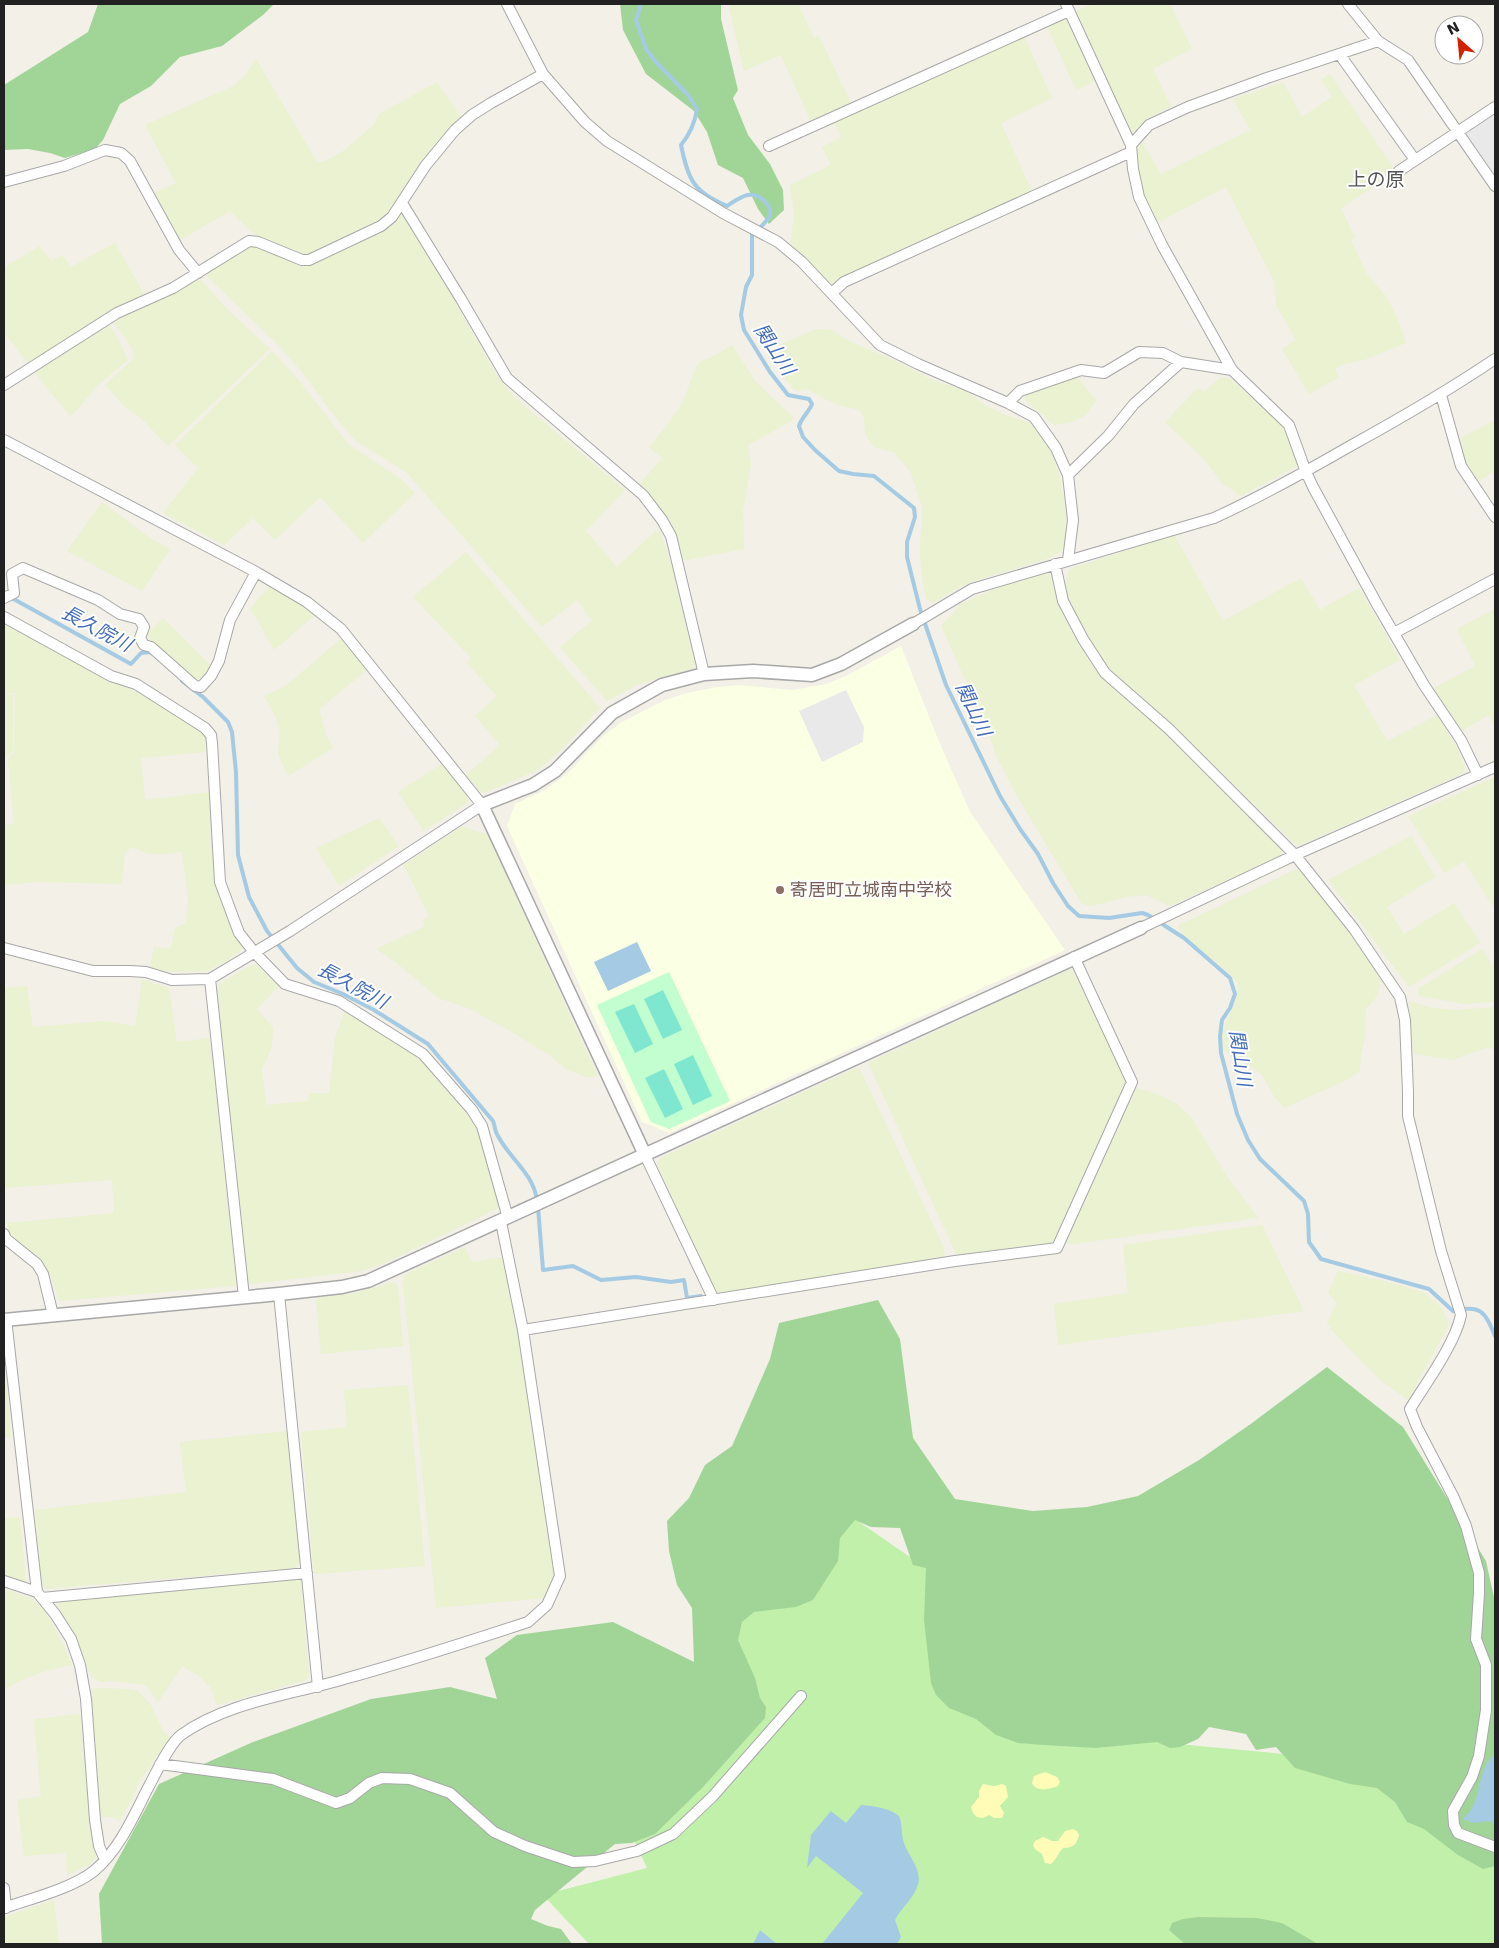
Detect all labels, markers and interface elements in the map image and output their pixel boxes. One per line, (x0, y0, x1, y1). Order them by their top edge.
north arrow (1434, 15, 1484, 65)
text: N (1444, 19, 1462, 38)
district label: 上の原 (1347, 168, 1405, 190)
water label: 関山川 (750, 319, 801, 381)
water label: 長久院川 (58, 600, 137, 656)
water label: 関山川 (952, 679, 997, 741)
place label: 寄居町立城南中学校 (790, 879, 952, 900)
marker: 寄居町立城南中学校 (774, 884, 786, 896)
water label: 長久院川 (314, 957, 393, 1013)
water label: 関山川 (1226, 1028, 1257, 1090)

